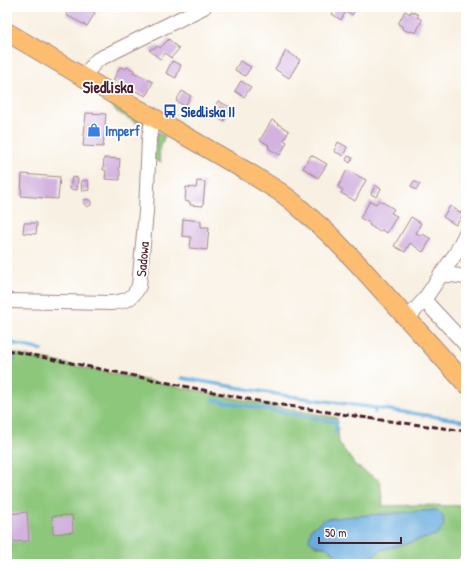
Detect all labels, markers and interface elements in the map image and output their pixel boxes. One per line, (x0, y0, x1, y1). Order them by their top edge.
district label: Siedliska (83, 76, 134, 98)
place label: Siedliska II (181, 102, 235, 121)
bus stop icon: Siedliska II (162, 103, 178, 119)
place label: Imperf (105, 121, 141, 142)
shop icon: Imperf (86, 122, 102, 138)
street label: Sadowa (131, 240, 153, 277)
scale bar (319, 519, 401, 545)
text: 50 m (325, 524, 346, 541)

